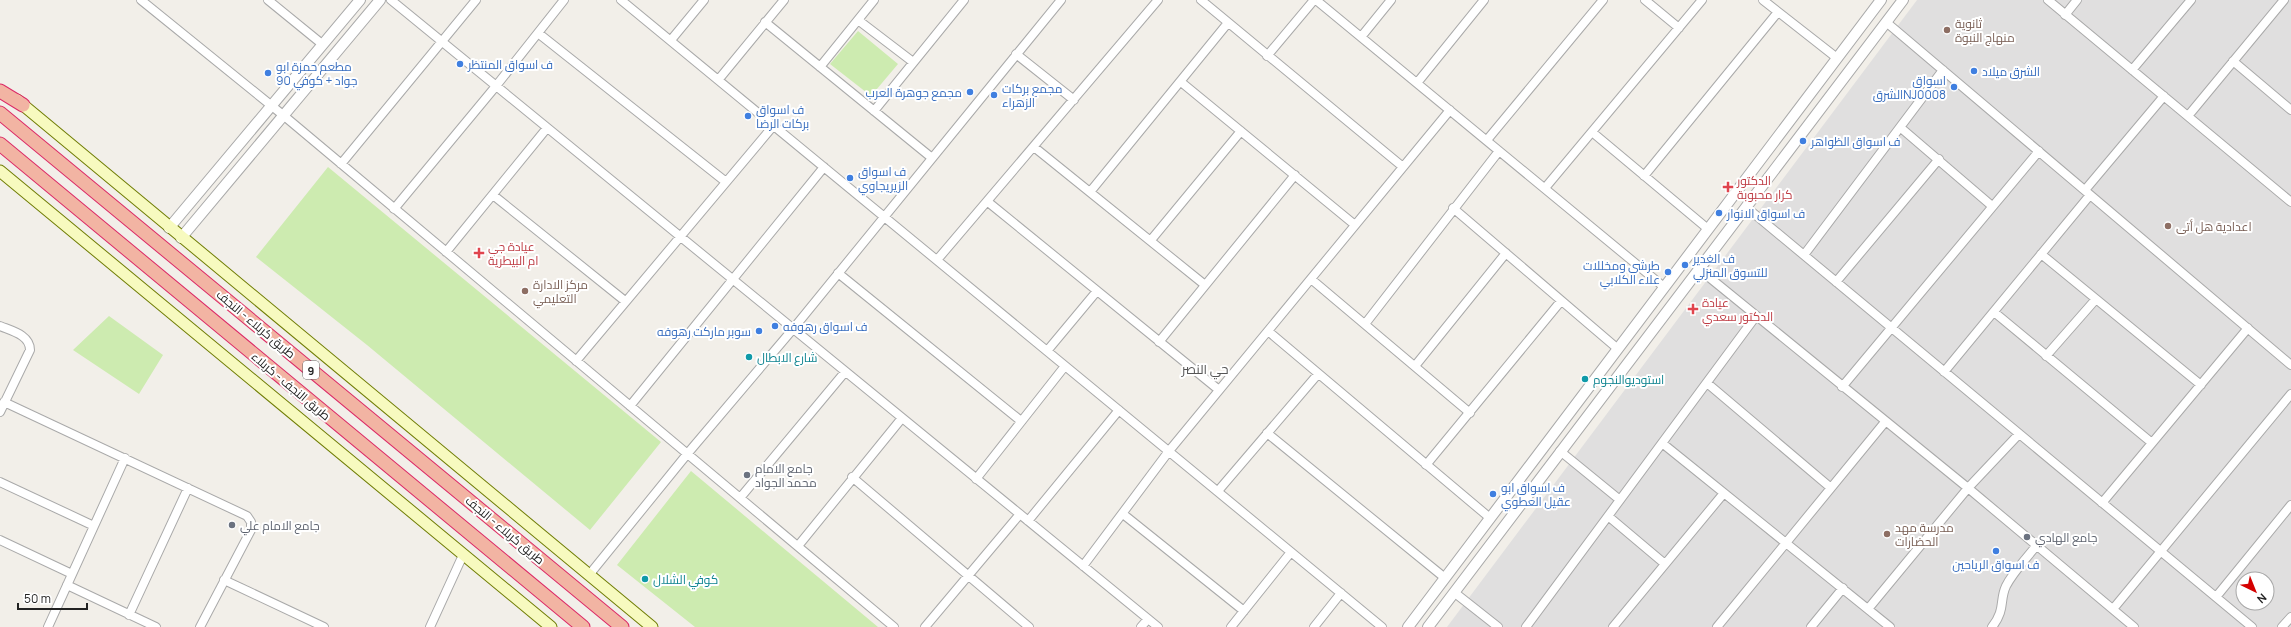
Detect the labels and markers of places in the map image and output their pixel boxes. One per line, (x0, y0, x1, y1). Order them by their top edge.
place label: ثانوية منهاج النبوة (1955, 15, 2015, 46)
marker: ثانوية منهاج النبوة (1942, 25, 1952, 35)
place label: ف اسواق المنتظر (467, 56, 553, 73)
place label: مطعم حمزة ابو جواد + كوفي 90 (276, 58, 357, 91)
marker: ف اسواق المنتظر (455, 59, 465, 69)
place label: الشرق ميلاد (1982, 63, 2040, 80)
marker: الشرق ميلاد (1969, 66, 1979, 76)
marker: مطعم حمزة ابو جواد + كوفي 90 (263, 68, 273, 78)
place label: اسواق الشرقNJ0008 (1873, 72, 1946, 103)
place label: مجمع بركات الزهراء (1002, 80, 1062, 111)
marker: اسواق الشرقNJ0008 (1949, 82, 1959, 92)
place label: مجمع جوهرة العرب (866, 84, 962, 101)
marker: مجمع جوهرة العرب (965, 87, 975, 97)
marker: مجمع بركات الزهراء (989, 90, 999, 100)
place label: ف اسواق بركات الرضا (756, 101, 809, 132)
marker: ف اسواق بركات الرضا (743, 111, 753, 121)
place label: ف اسواق الظواهر (1810, 133, 1901, 150)
marker: ف اسواق الظواهر (1798, 136, 1808, 146)
place label: ف اسواق الزيريجاوي (858, 163, 908, 196)
place label: الدكتور كرار محبوبة (1736, 172, 1792, 203)
marker: ف اسواق الزيريجاوي (845, 173, 855, 183)
marker: الدكتور كرار محبوبة (1722, 181, 1734, 193)
place label: ف اسواق الانوار (1726, 205, 1805, 222)
marker: ف اسواق الانوار (1714, 208, 1724, 218)
place label: اعدادية هل أتى (2176, 218, 2252, 235)
marker: اعدادية هل أتى (2163, 221, 2173, 231)
place label: عيادة جي ام البيطرية (488, 238, 538, 269)
marker: عيادة جي ام البيطرية (473, 247, 485, 259)
place label: ف الغدير للتسوق المنزلي (1692, 250, 1768, 283)
place label: طرشي ومخللات علاء الكلابي (1583, 257, 1660, 290)
marker: ف الغدير للتسوق المنزلي (1680, 260, 1690, 270)
marker: طرشي ومخللات علاء الكلابي (1663, 267, 1673, 277)
place label: مركز الادارة التعليمي (533, 276, 588, 309)
marker: مركز الادارة التعليمي (520, 286, 530, 296)
place label: عيادة الدكتور سعدي (1702, 294, 1773, 327)
marker: عيادة الدكتور سعدي (1687, 303, 1699, 315)
place label: ف اسواق رهوفه (783, 318, 868, 335)
marker: ف اسواق رهوفه (770, 321, 780, 331)
place label: سوبر ماركت رهوفه (657, 323, 751, 340)
marker: سوبر ماركت رهوفه (754, 326, 764, 336)
place label: شارع الابطال (757, 349, 817, 366)
marker: شارع الابطال (744, 352, 754, 362)
place label: استوديوالنجوم (1593, 371, 1664, 388)
marker: استوديوالنجوم (1580, 374, 1590, 384)
place label: جامع الامام محمد الجواد (755, 460, 817, 491)
marker: جامع الامام محمد الجواد (742, 470, 752, 480)
place label: ف اسواق ابو عقيل العطوي (1501, 479, 1571, 512)
marker: ف اسواق ابو عقيل العطوي (1488, 489, 1498, 499)
place label: جامع الامام علي (240, 517, 320, 536)
place label: مدرسة مهد الحضارات (1895, 519, 1954, 550)
marker: جامع الامام علي (227, 520, 237, 530)
marker: مدرسة مهد الحضارات (1882, 529, 1892, 539)
place label: جامع الهادي (2035, 529, 2097, 548)
marker: جامع الهادي (2022, 532, 2032, 542)
marker: ف اسواق الرياحين (1991, 546, 2001, 556)
place label: ف اسواق الرياحين (1952, 556, 2040, 573)
place label: كوفي الشلال (653, 571, 718, 590)
marker: كوفي الشلال (640, 574, 650, 584)

